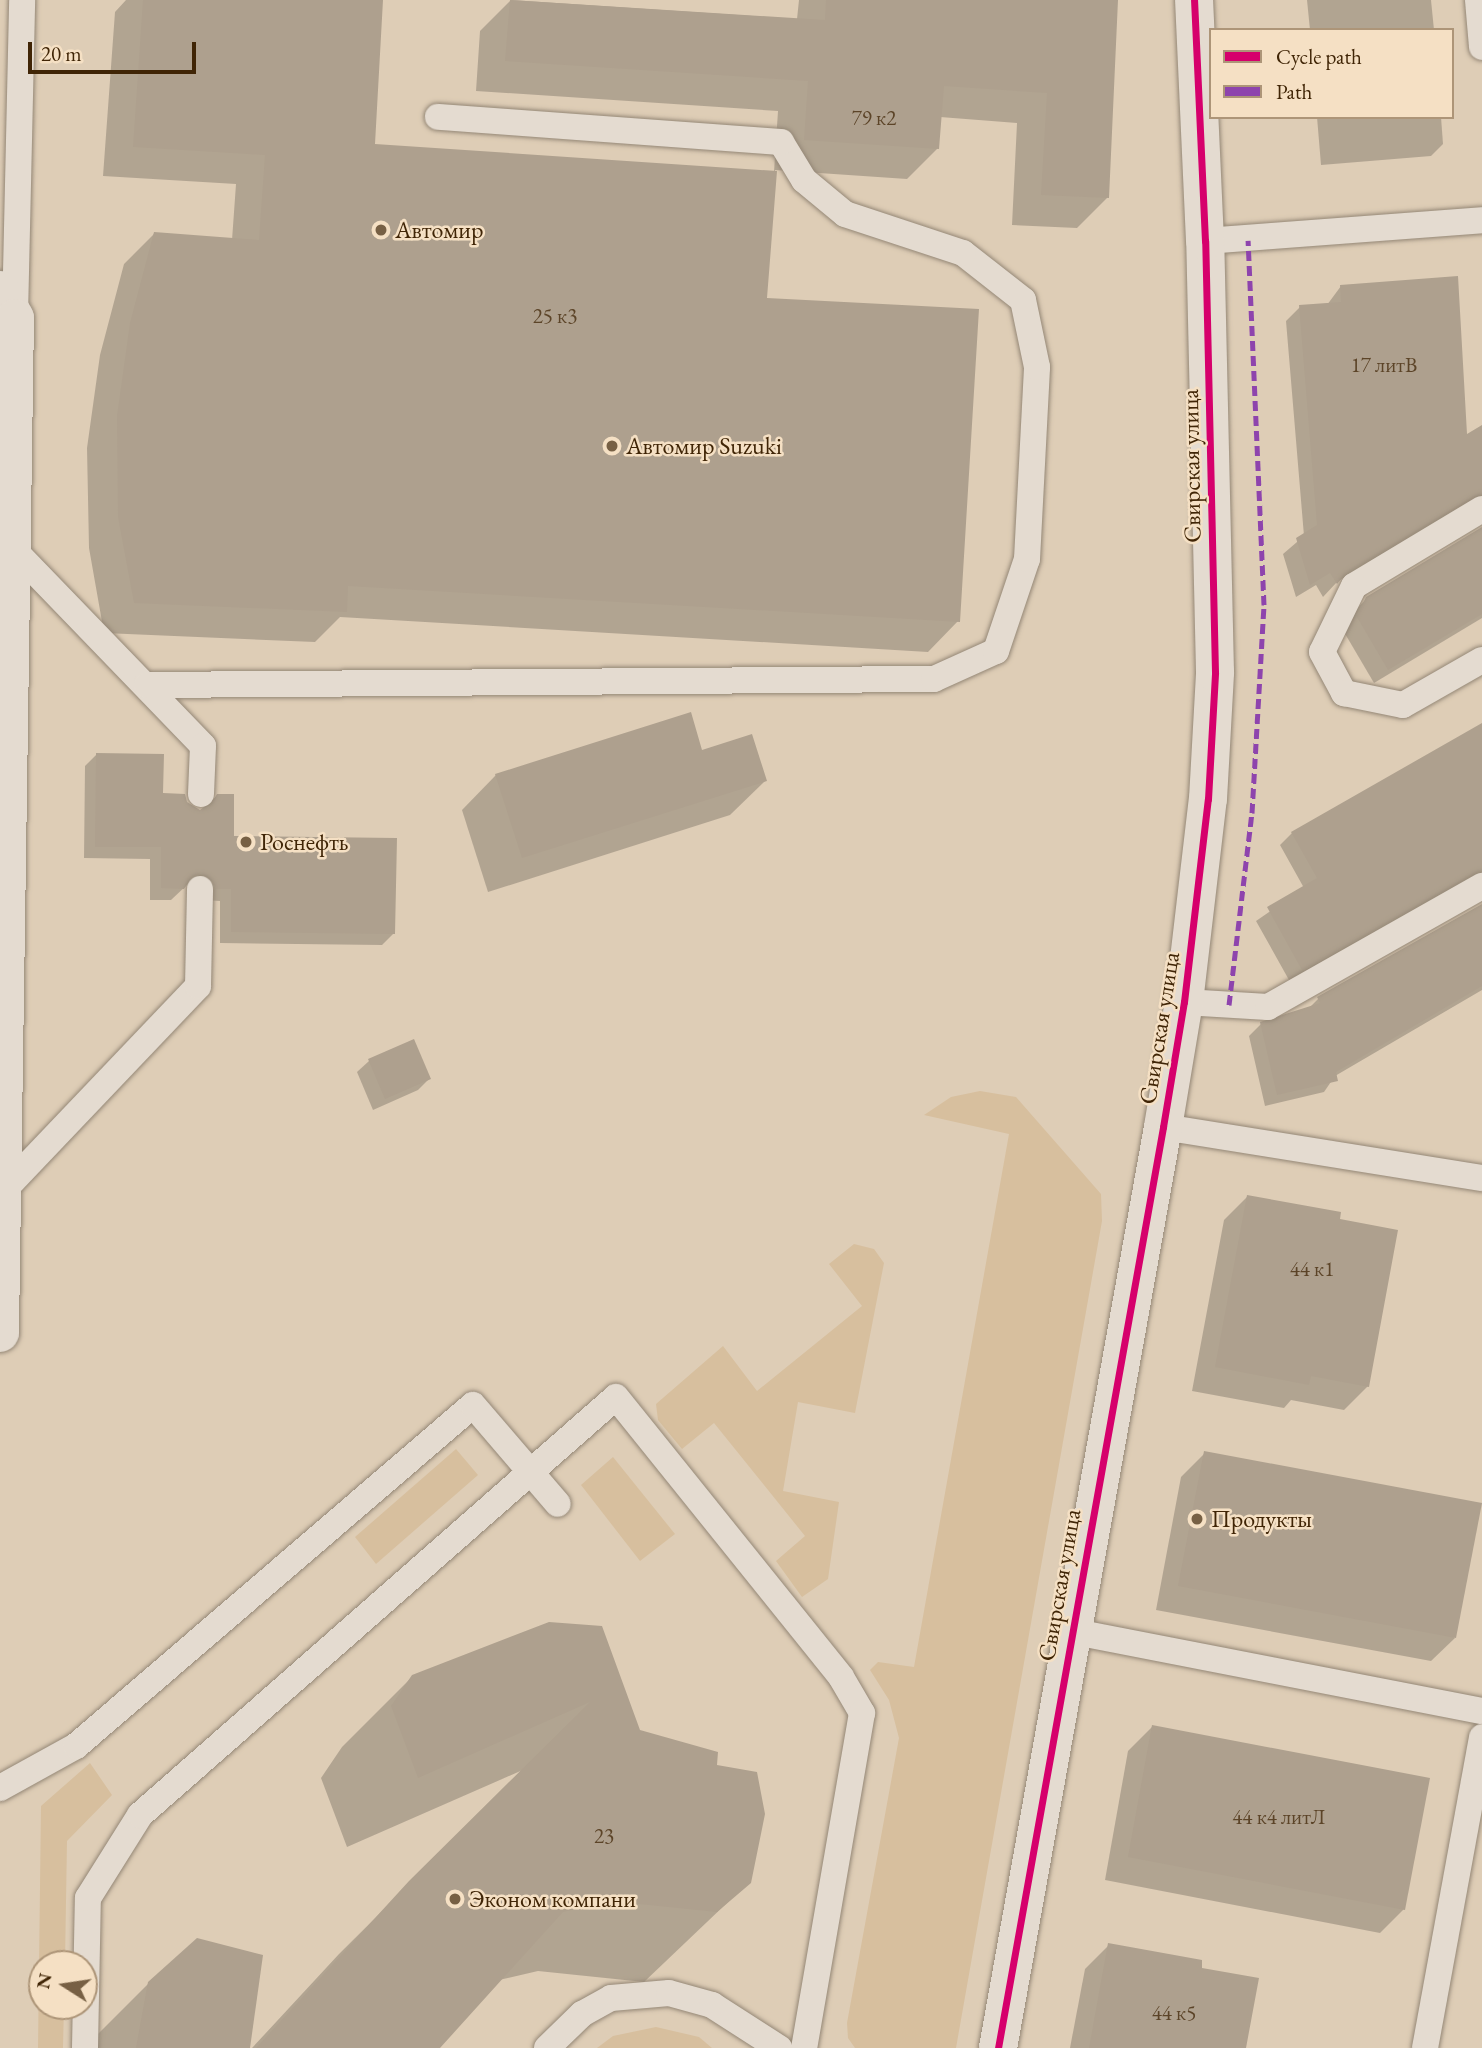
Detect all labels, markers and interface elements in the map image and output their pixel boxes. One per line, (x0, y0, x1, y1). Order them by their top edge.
scale bar (32, 28, 200, 72)
legend (1209, 28, 1454, 119)
text: 20 m (41, 40, 82, 67)
text: Cycle path (1276, 43, 1362, 70)
text: Path (1276, 78, 1312, 105)
house number: 79 к2 (852, 105, 896, 131)
place label: Автомир (395, 216, 483, 244)
marker: Автомир (373, 222, 389, 238)
house number: 25 к3 (533, 303, 577, 329)
house number: 17 литВ (1351, 352, 1417, 378)
street label: Свирская улица (1175, 389, 1207, 543)
place label: Автомир Suzuki (626, 432, 782, 460)
marker: Автомир Suzuki (604, 438, 620, 454)
place label: Роснефть (260, 828, 349, 856)
marker: Роснефть (238, 834, 254, 850)
street label: Свирская улица (1133, 950, 1185, 1106)
house number: 44 к1 (1290, 1256, 1334, 1282)
place label: Продукты (1211, 1505, 1312, 1533)
street label: Свирская улица (1031, 1507, 1087, 1663)
marker: Продукты (1189, 1511, 1205, 1527)
house number: 44 к4 литЛ (1232, 1804, 1326, 1830)
house number: 23 (594, 1823, 614, 1849)
place label: Эконом компани (469, 1885, 636, 1913)
marker: Эконом компани (447, 1891, 463, 1907)
north arrow (28, 1950, 98, 2020)
text: N (30, 1971, 58, 1991)
house number: 44 к5 (1152, 2000, 1196, 2026)

